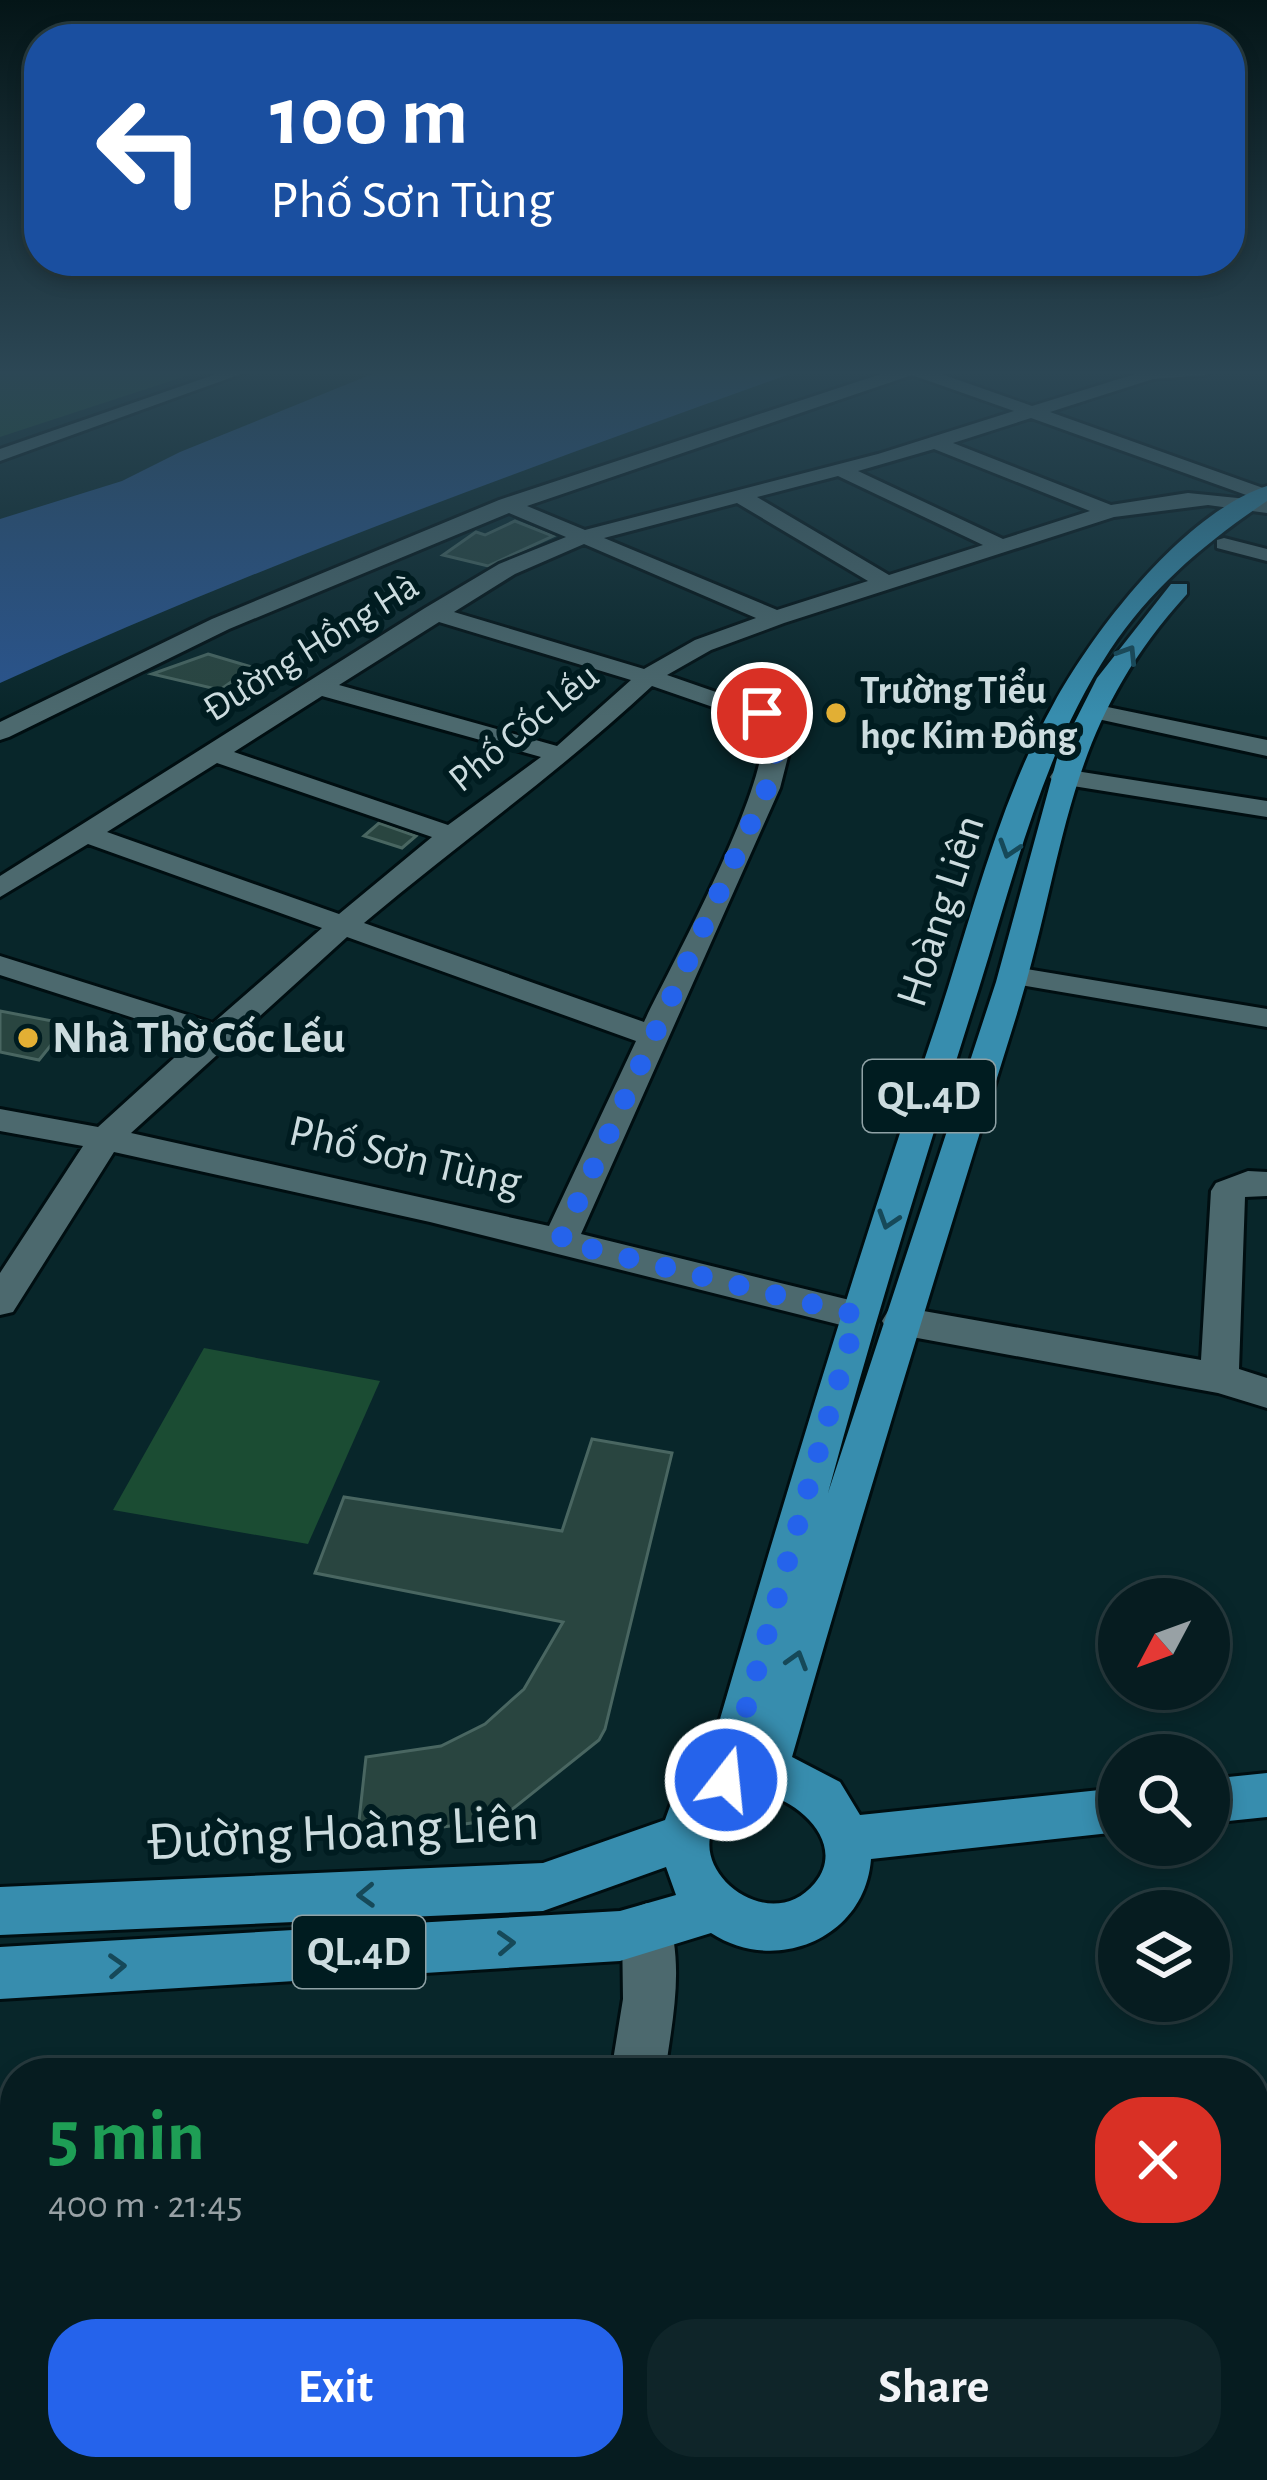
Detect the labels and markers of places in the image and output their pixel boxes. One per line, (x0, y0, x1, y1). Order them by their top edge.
pin (711, 662, 813, 764)
place label: Trường Tiểu học Kim Đồng (860, 667, 1077, 756)
marker: Trường Tiểu học Kim Đồng (823, 700, 849, 726)
place label: Nhà Thờ Cốc Lếu (52, 1015, 345, 1061)
marker: Nhà Thờ Cốc Lếu (15, 1025, 41, 1051)

